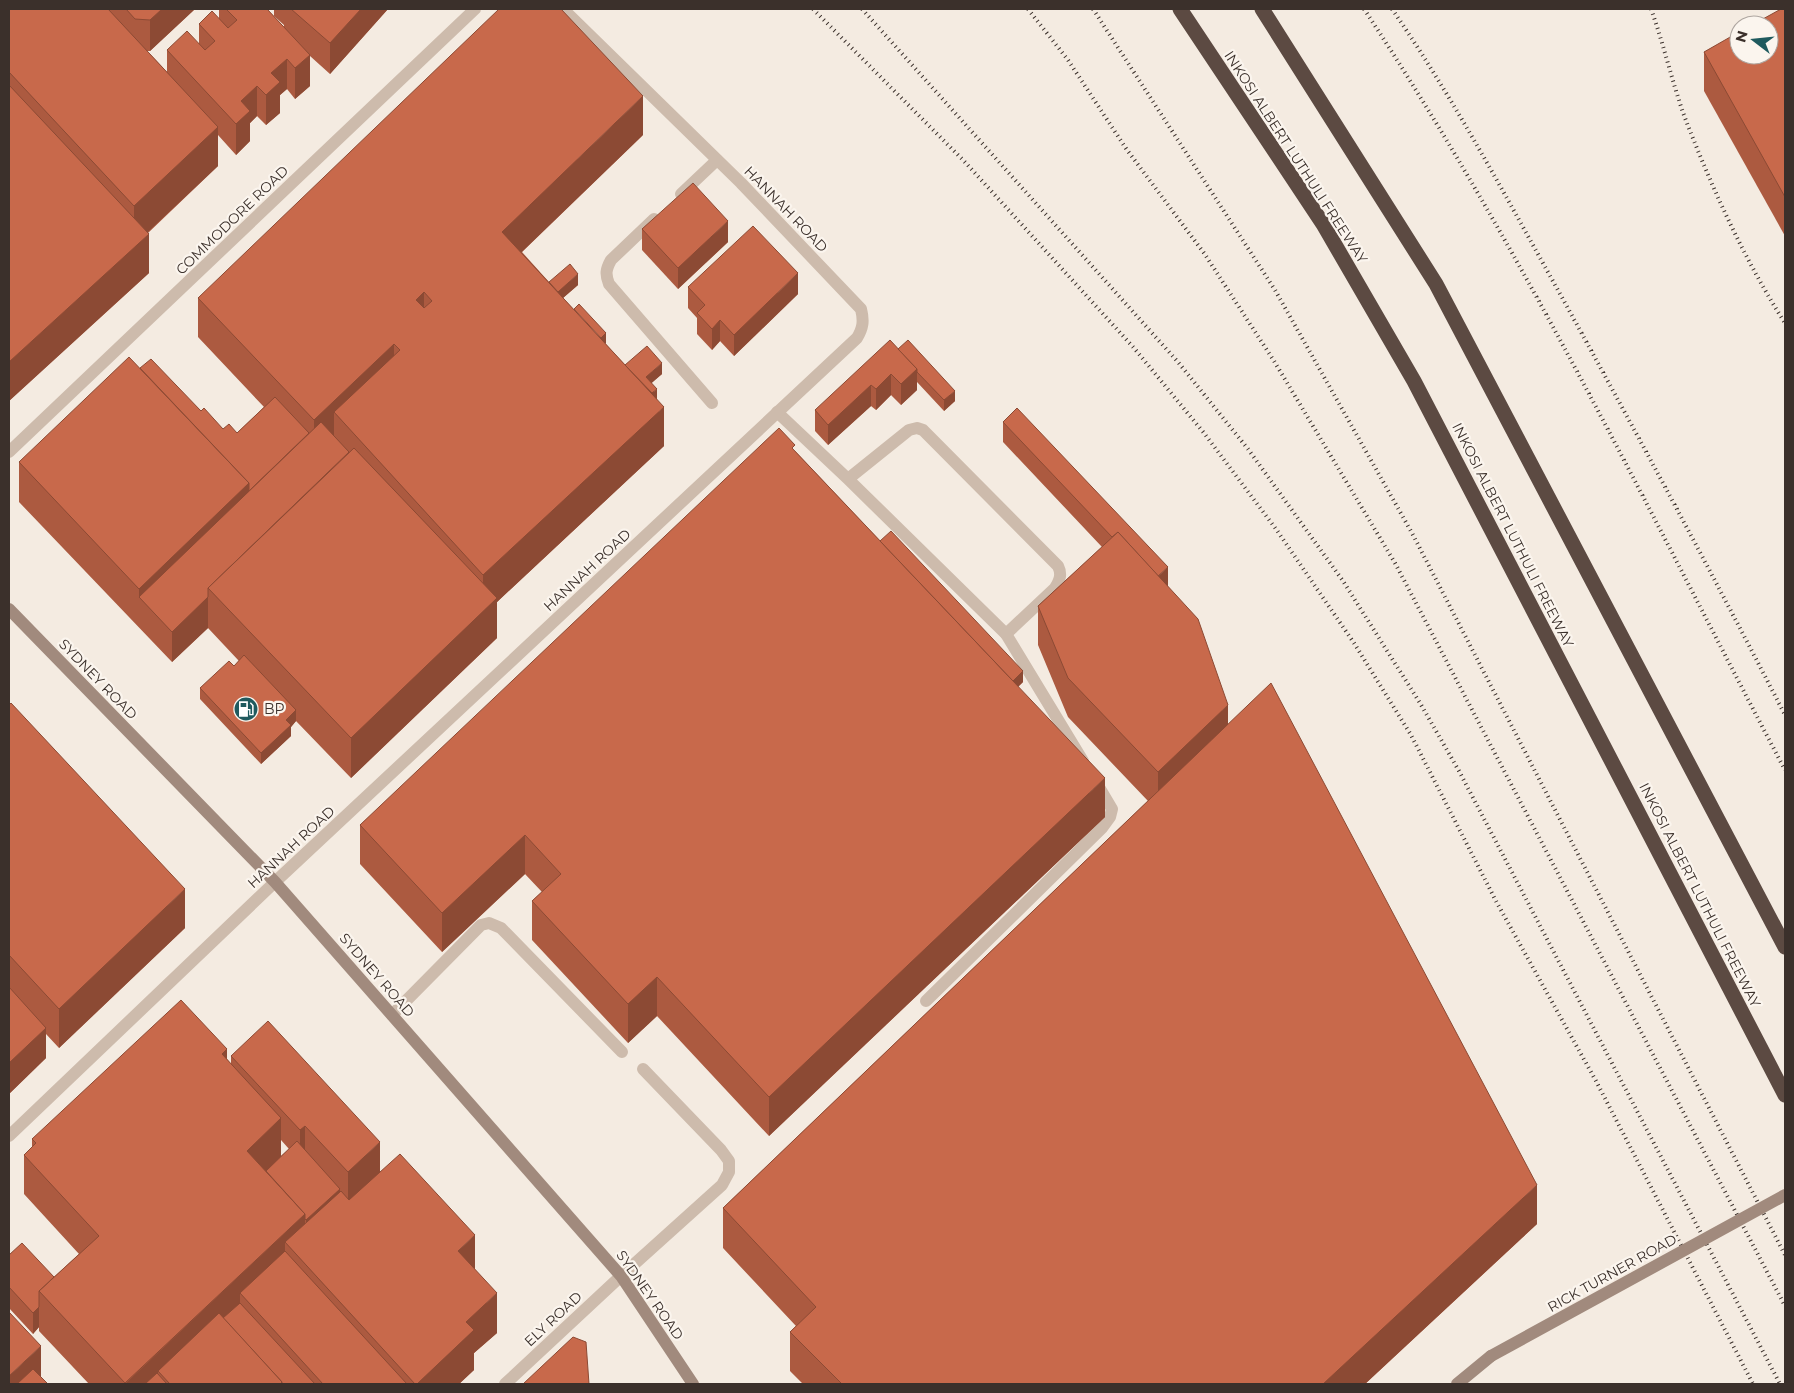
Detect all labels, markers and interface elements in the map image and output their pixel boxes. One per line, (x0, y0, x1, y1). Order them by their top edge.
north arrow (1729, 15, 1779, 65)
text: N (1731, 28, 1752, 44)
street label: INKOSI ALBERT LUTHULI FREEWAY (1220, 47, 1372, 267)
street label: COMMODORE ROAD (172, 162, 292, 278)
street label: HANNAH ROAD (740, 162, 832, 256)
street label: INKOSI ALBERT LUTHULI FREEWAY (1448, 420, 1578, 650)
street label: HANNAH ROAD (540, 525, 634, 615)
street label: SYDNEY ROAD (55, 635, 141, 723)
fuel station icon: BP (233, 696, 259, 722)
place label: BP (264, 700, 285, 718)
street label: INKOSI ALBERT LUTHULI FREEWAY (1635, 780, 1765, 1010)
street label: HANNAH ROAD (244, 802, 338, 892)
street label: SYDNEY ROAD (336, 929, 418, 1021)
street label: RICK TURNER ROAD (1544, 1230, 1680, 1316)
street label: SYDNEY ROAD (612, 1247, 688, 1343)
street label: ELY ROAD (520, 1288, 586, 1350)

